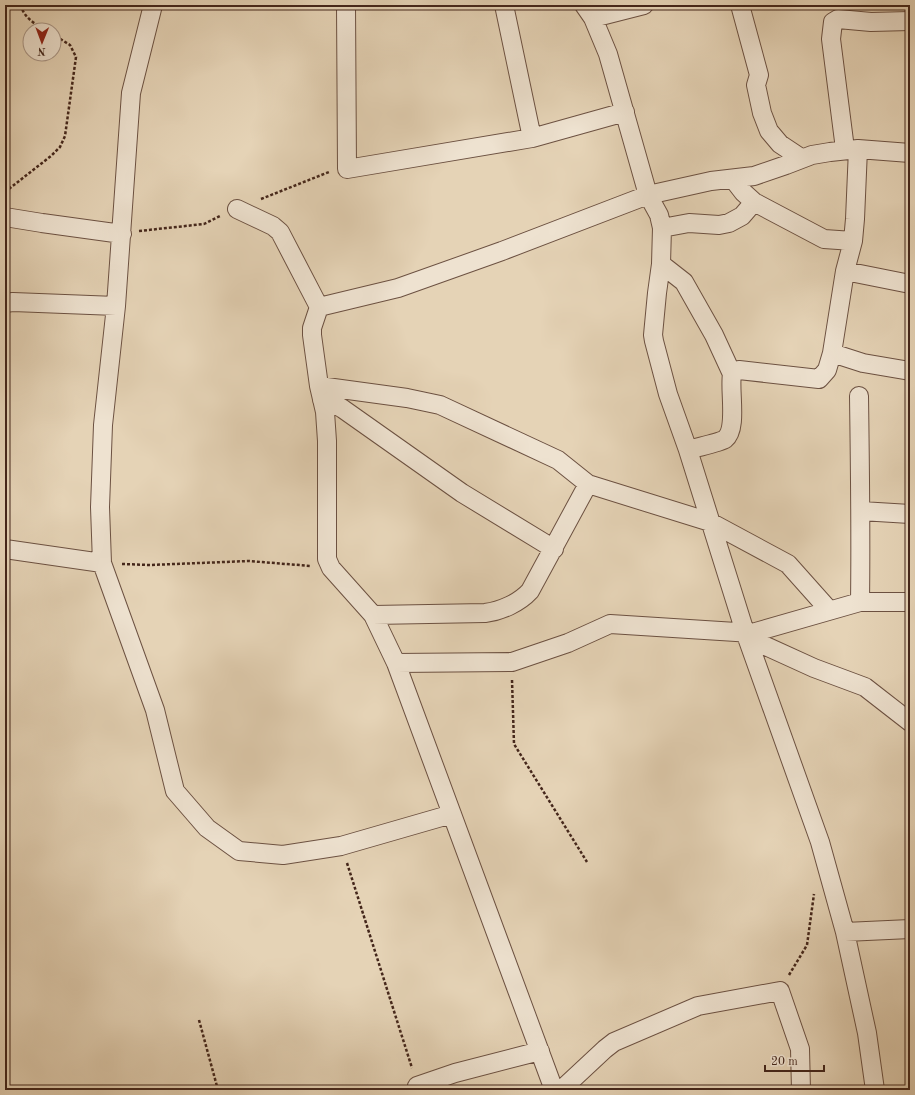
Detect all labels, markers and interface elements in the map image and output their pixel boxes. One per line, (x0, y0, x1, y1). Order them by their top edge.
north arrow (22, 22, 62, 62)
text: N (37, 45, 46, 56)
scale bar (765, 1047, 824, 1073)
text: 20 m (771, 1056, 798, 1068)

